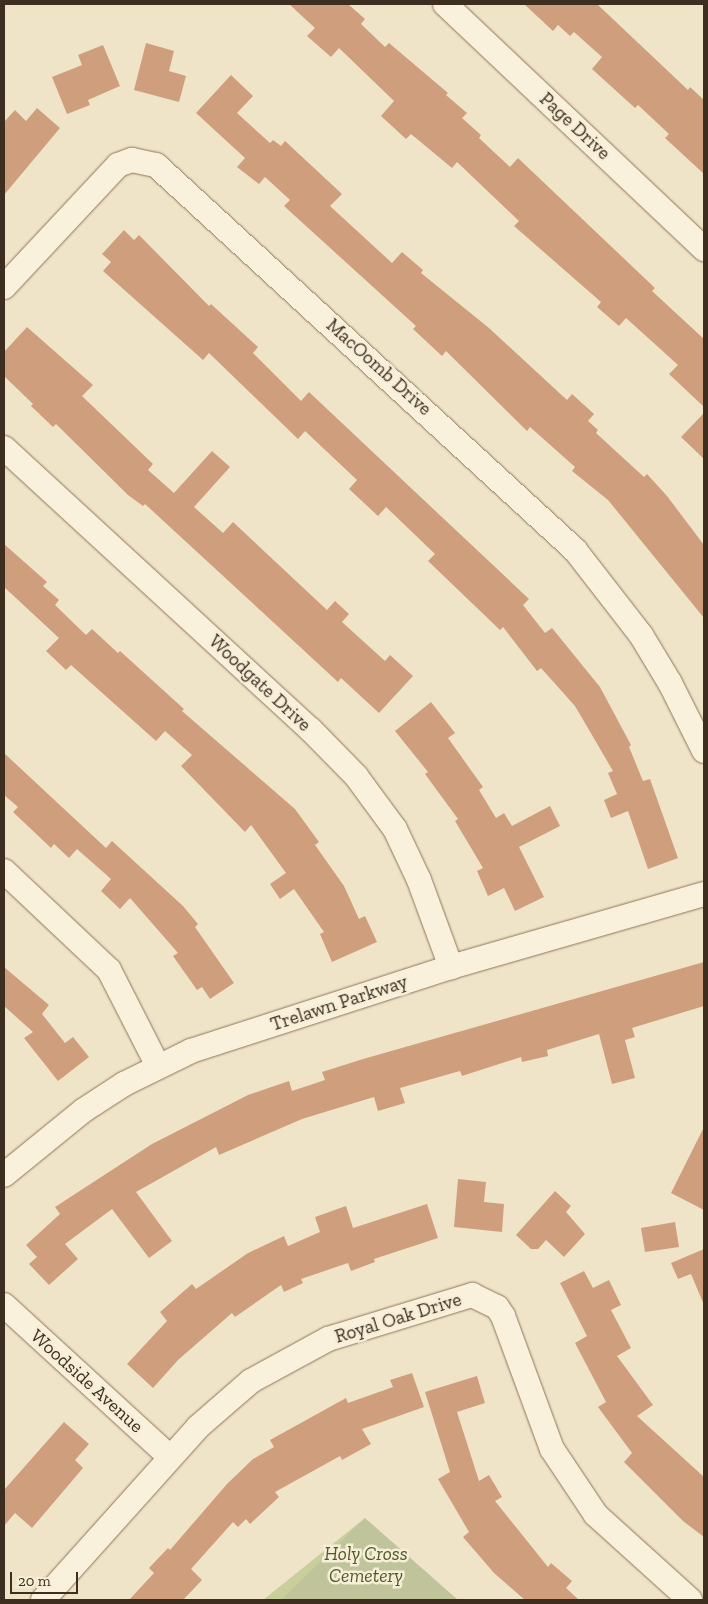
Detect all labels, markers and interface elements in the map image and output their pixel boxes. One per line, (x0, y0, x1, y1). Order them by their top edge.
street label: Page Drive (535, 88, 615, 164)
street label: MacOomb Drive (322, 314, 436, 420)
street label: Woodgate Drive (204, 630, 316, 736)
street label: Trelawn Parkway (268, 970, 410, 1036)
street label: Royal Oak Drive (332, 1288, 464, 1348)
street label: Woodside Avenue (26, 1324, 148, 1438)
park label: Holy Cross Cemetery (324, 1543, 408, 1587)
scale bar (12, 1562, 80, 1594)
text: 20 m (18, 1572, 51, 1590)

